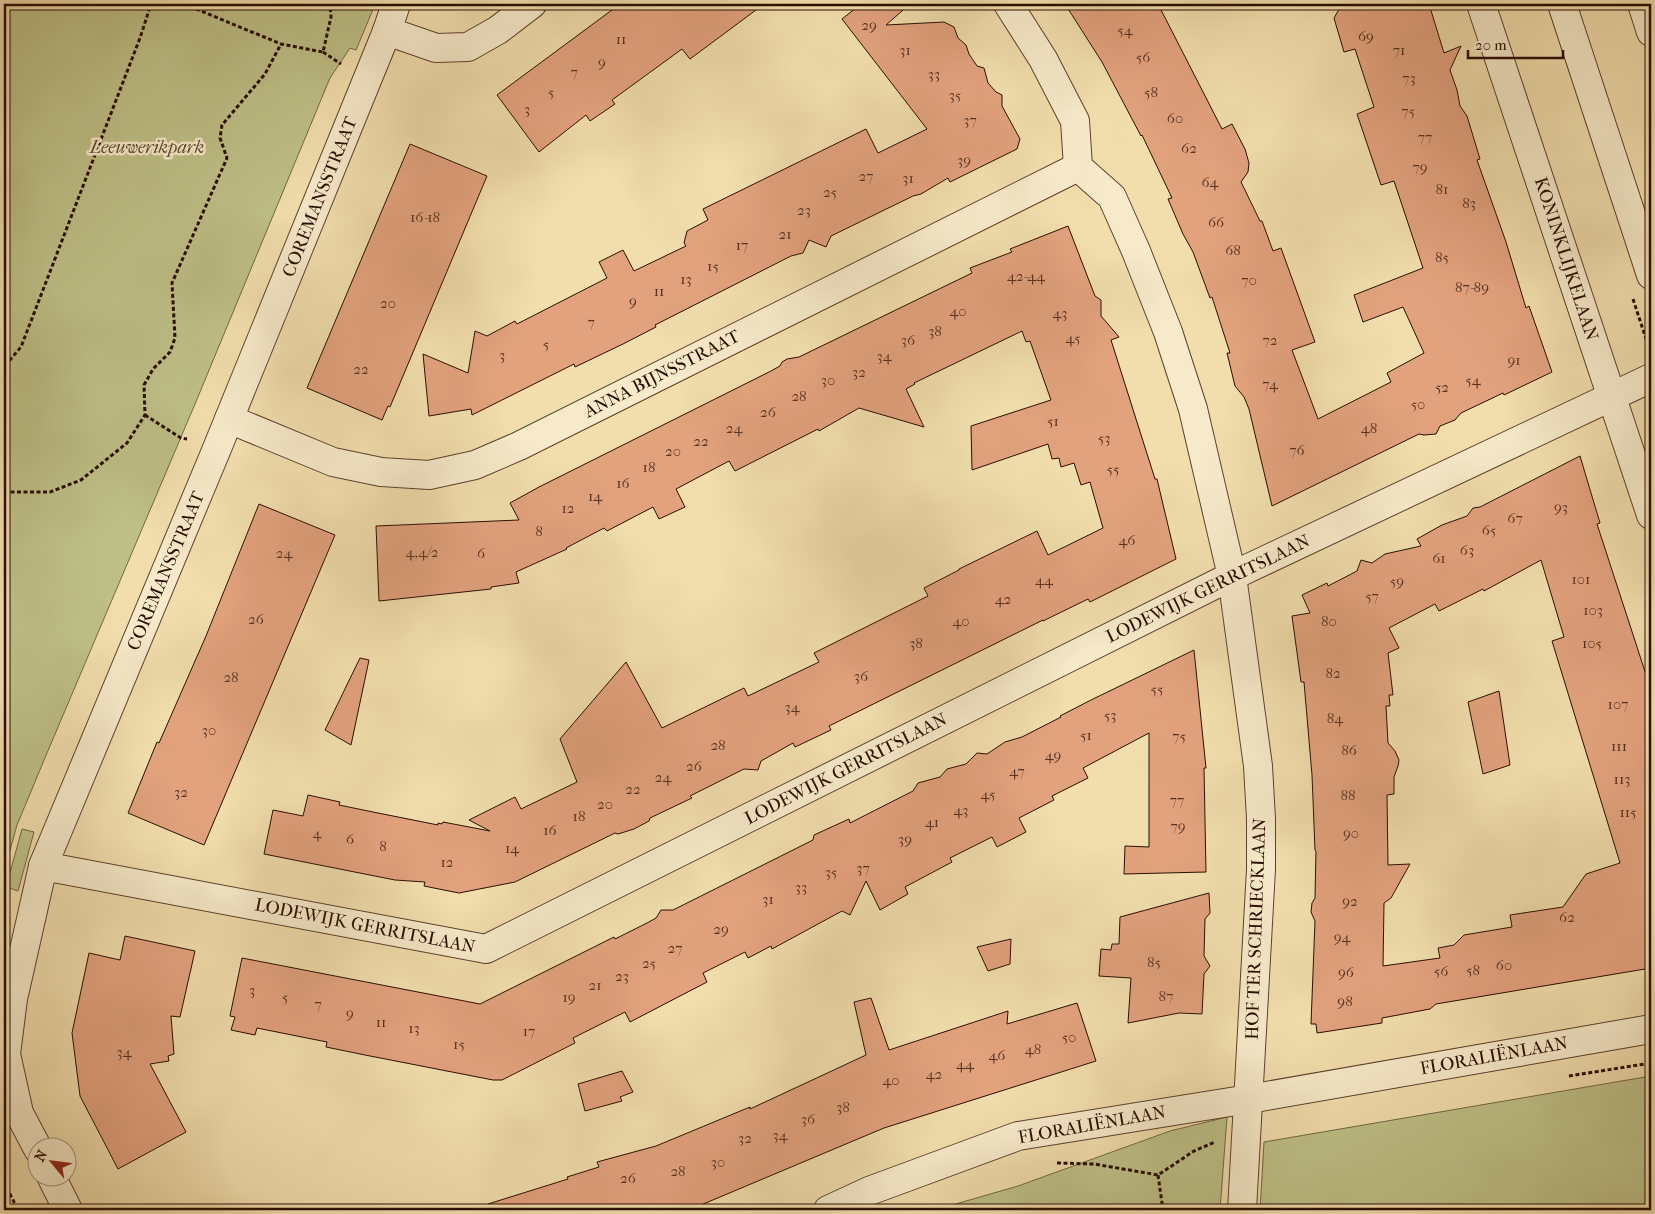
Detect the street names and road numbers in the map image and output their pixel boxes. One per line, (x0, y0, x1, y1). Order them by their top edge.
street label: COREMANSSTRAAT (278, 113, 362, 280)
street label: KONINKLIJKELAAN (1530, 175, 1602, 344)
street label: ANNA BIJNSSTRAAT (580, 325, 744, 423)
street label: COREMANSSTRAAT (123, 488, 209, 654)
street label: LODEWIJK GERRITSLAAN (1103, 530, 1314, 648)
street label: LODEWIJK GERRITSLAAN (741, 709, 951, 829)
street label: HOF TER SCHRIECKLAAN (1242, 818, 1270, 1040)
street label: LODEWIJK GERRITSLAAN (253, 894, 477, 958)
street label: FLORALIËNLAAN (1418, 1032, 1570, 1079)
street label: FLORALIËNLAAN (1016, 1101, 1168, 1148)

